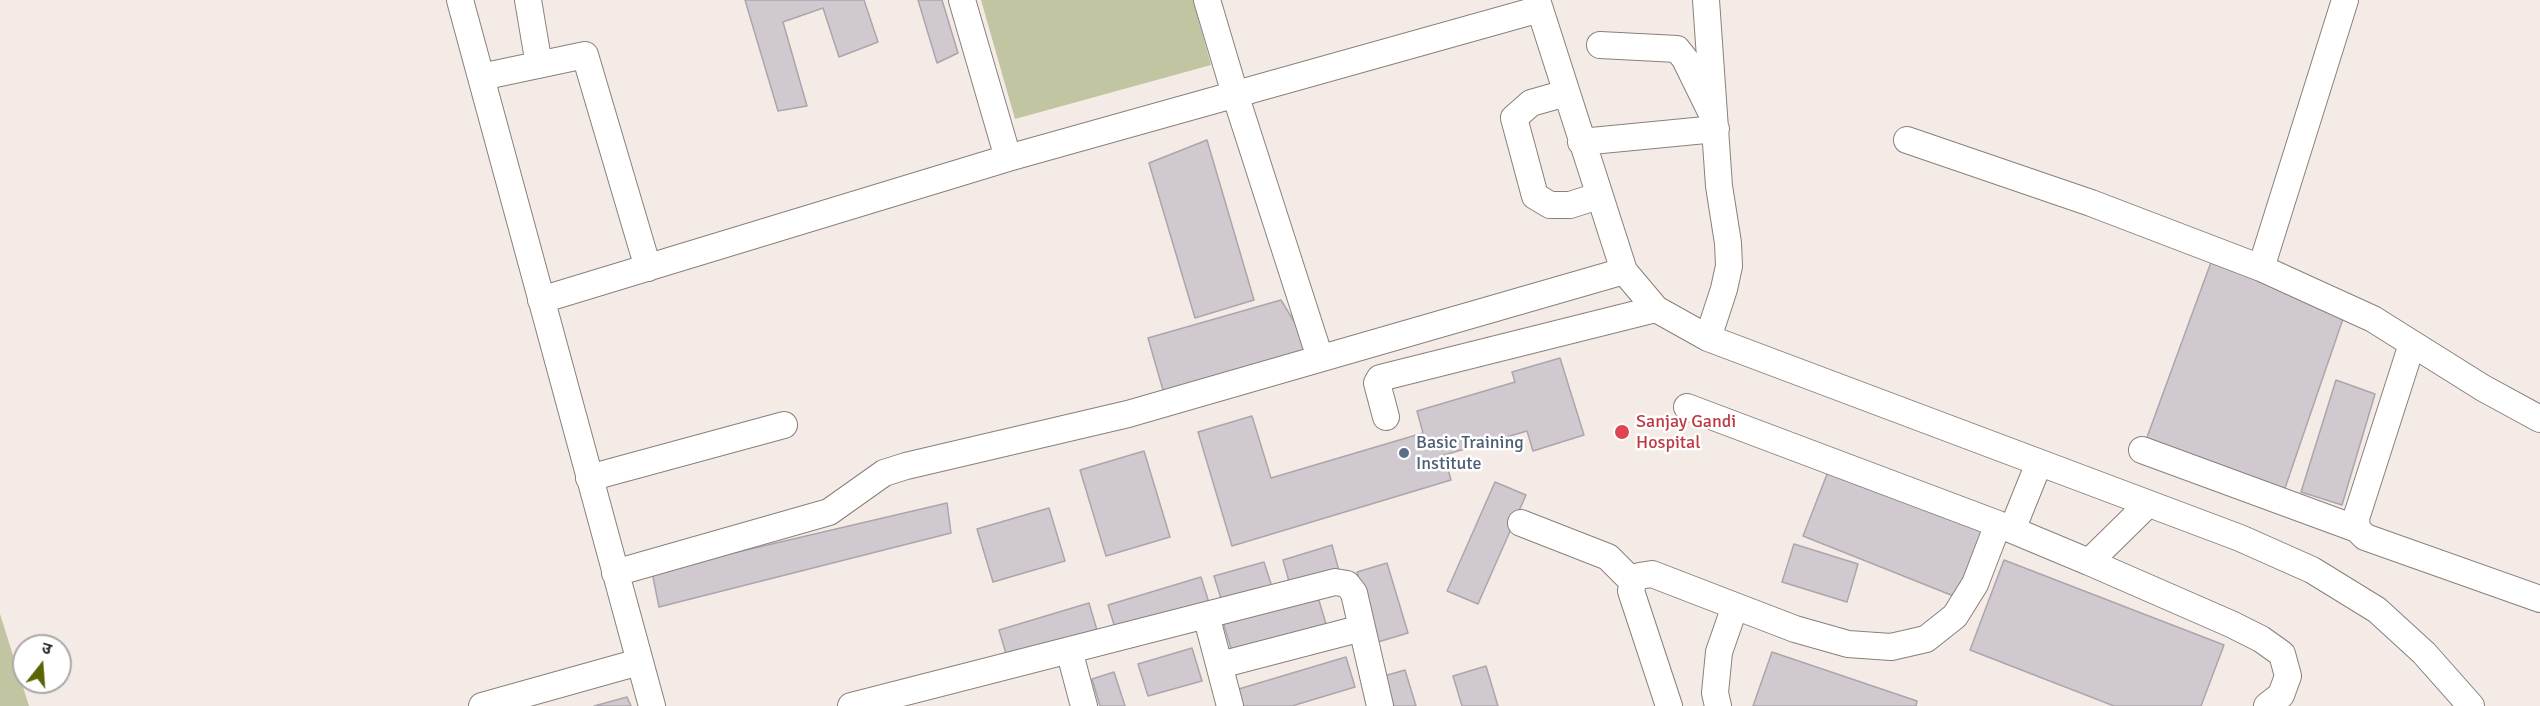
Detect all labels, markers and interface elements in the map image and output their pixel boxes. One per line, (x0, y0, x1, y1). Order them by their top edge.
place label: Sanjay Gandi Hospital (1636, 411, 1736, 454)
marker: Sanjay Gandi Hospital (1613, 423, 1631, 441)
place label: Basic Training Institute (1416, 432, 1524, 474)
marker: Basic Training Institute (1397, 446, 1411, 460)
north arrow (12, 634, 72, 694)
text: उ (39, 638, 54, 660)

